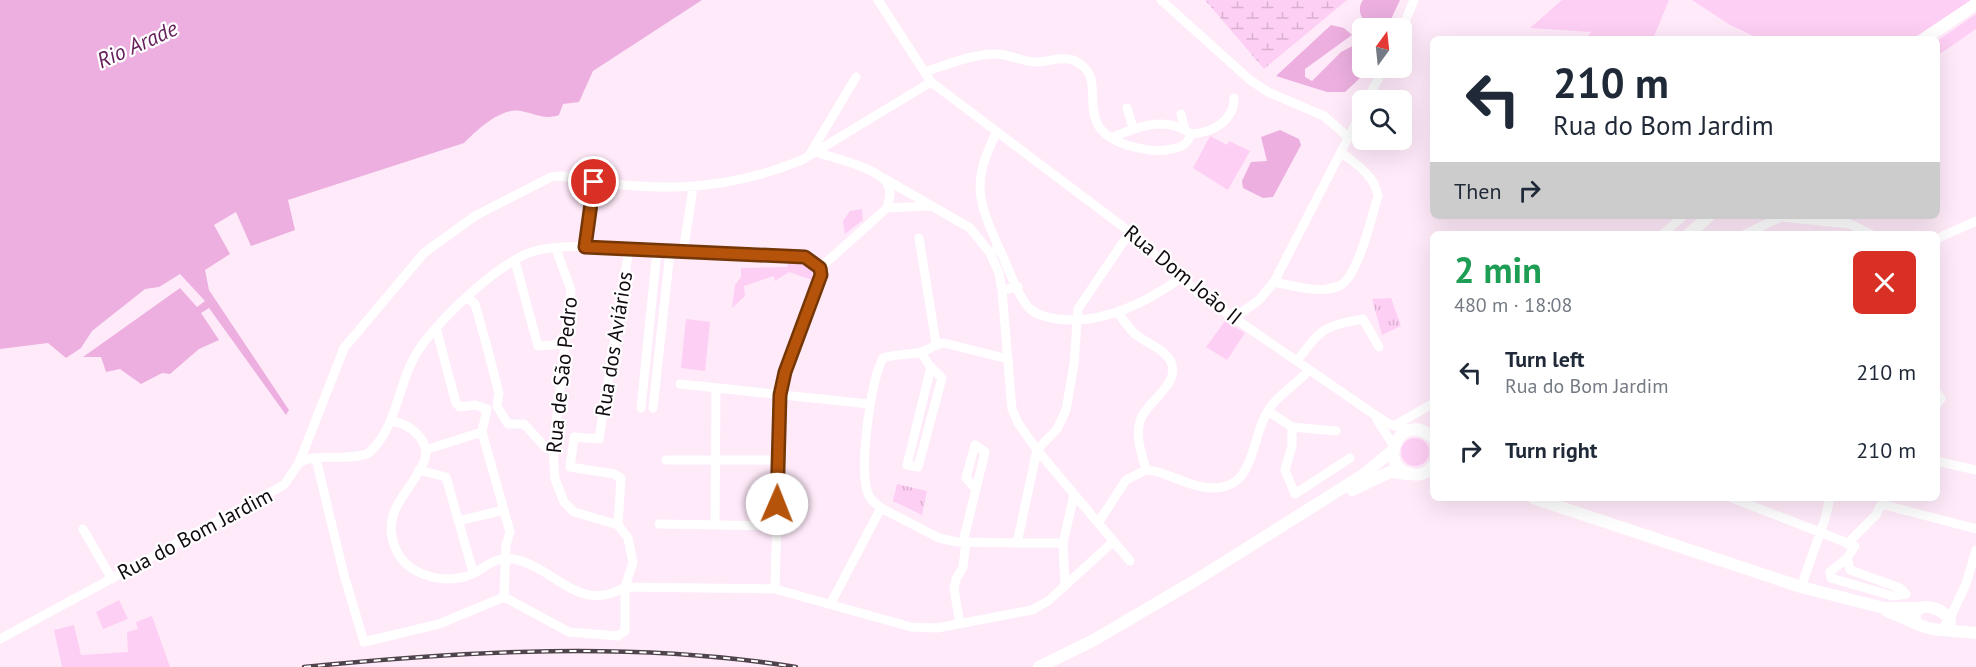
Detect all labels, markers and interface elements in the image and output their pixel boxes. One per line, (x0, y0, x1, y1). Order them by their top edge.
water label: Rio Arade (92, 14, 182, 74)
north arrow (1352, 18, 1412, 78)
map controls (1352, 18, 1412, 150)
text: 210 m (1553, 55, 1669, 110)
icon: left (1454, 60, 1532, 138)
button: search (1352, 90, 1412, 150)
text: Rua do Bom Jardim (1553, 108, 1774, 142)
pin (568, 156, 619, 207)
icon: arrive (577, 165, 610, 198)
icon: right (1513, 174, 1546, 207)
text: Then (1454, 177, 1501, 205)
street label: Rua Dom João II (1119, 219, 1248, 330)
text: 2 min (1454, 246, 1542, 293)
button: close (1853, 251, 1916, 314)
street label: Rua dos Aviários (589, 269, 638, 418)
text: 480 m · 18:08 (1454, 292, 1572, 318)
street label: Rua de São Pedro (540, 295, 583, 454)
text: Turn left (1505, 345, 1585, 373)
icon: left (1454, 356, 1487, 389)
text: 210 m (1856, 358, 1916, 386)
text: Rua do Bom Jardim (1505, 373, 1668, 399)
icon: right (1454, 434, 1487, 467)
text: Turn right (1505, 436, 1597, 464)
text: 210 m (1856, 436, 1916, 464)
position arrow (745, 472, 809, 536)
street label: Rua do Bom Jardim (113, 481, 277, 586)

